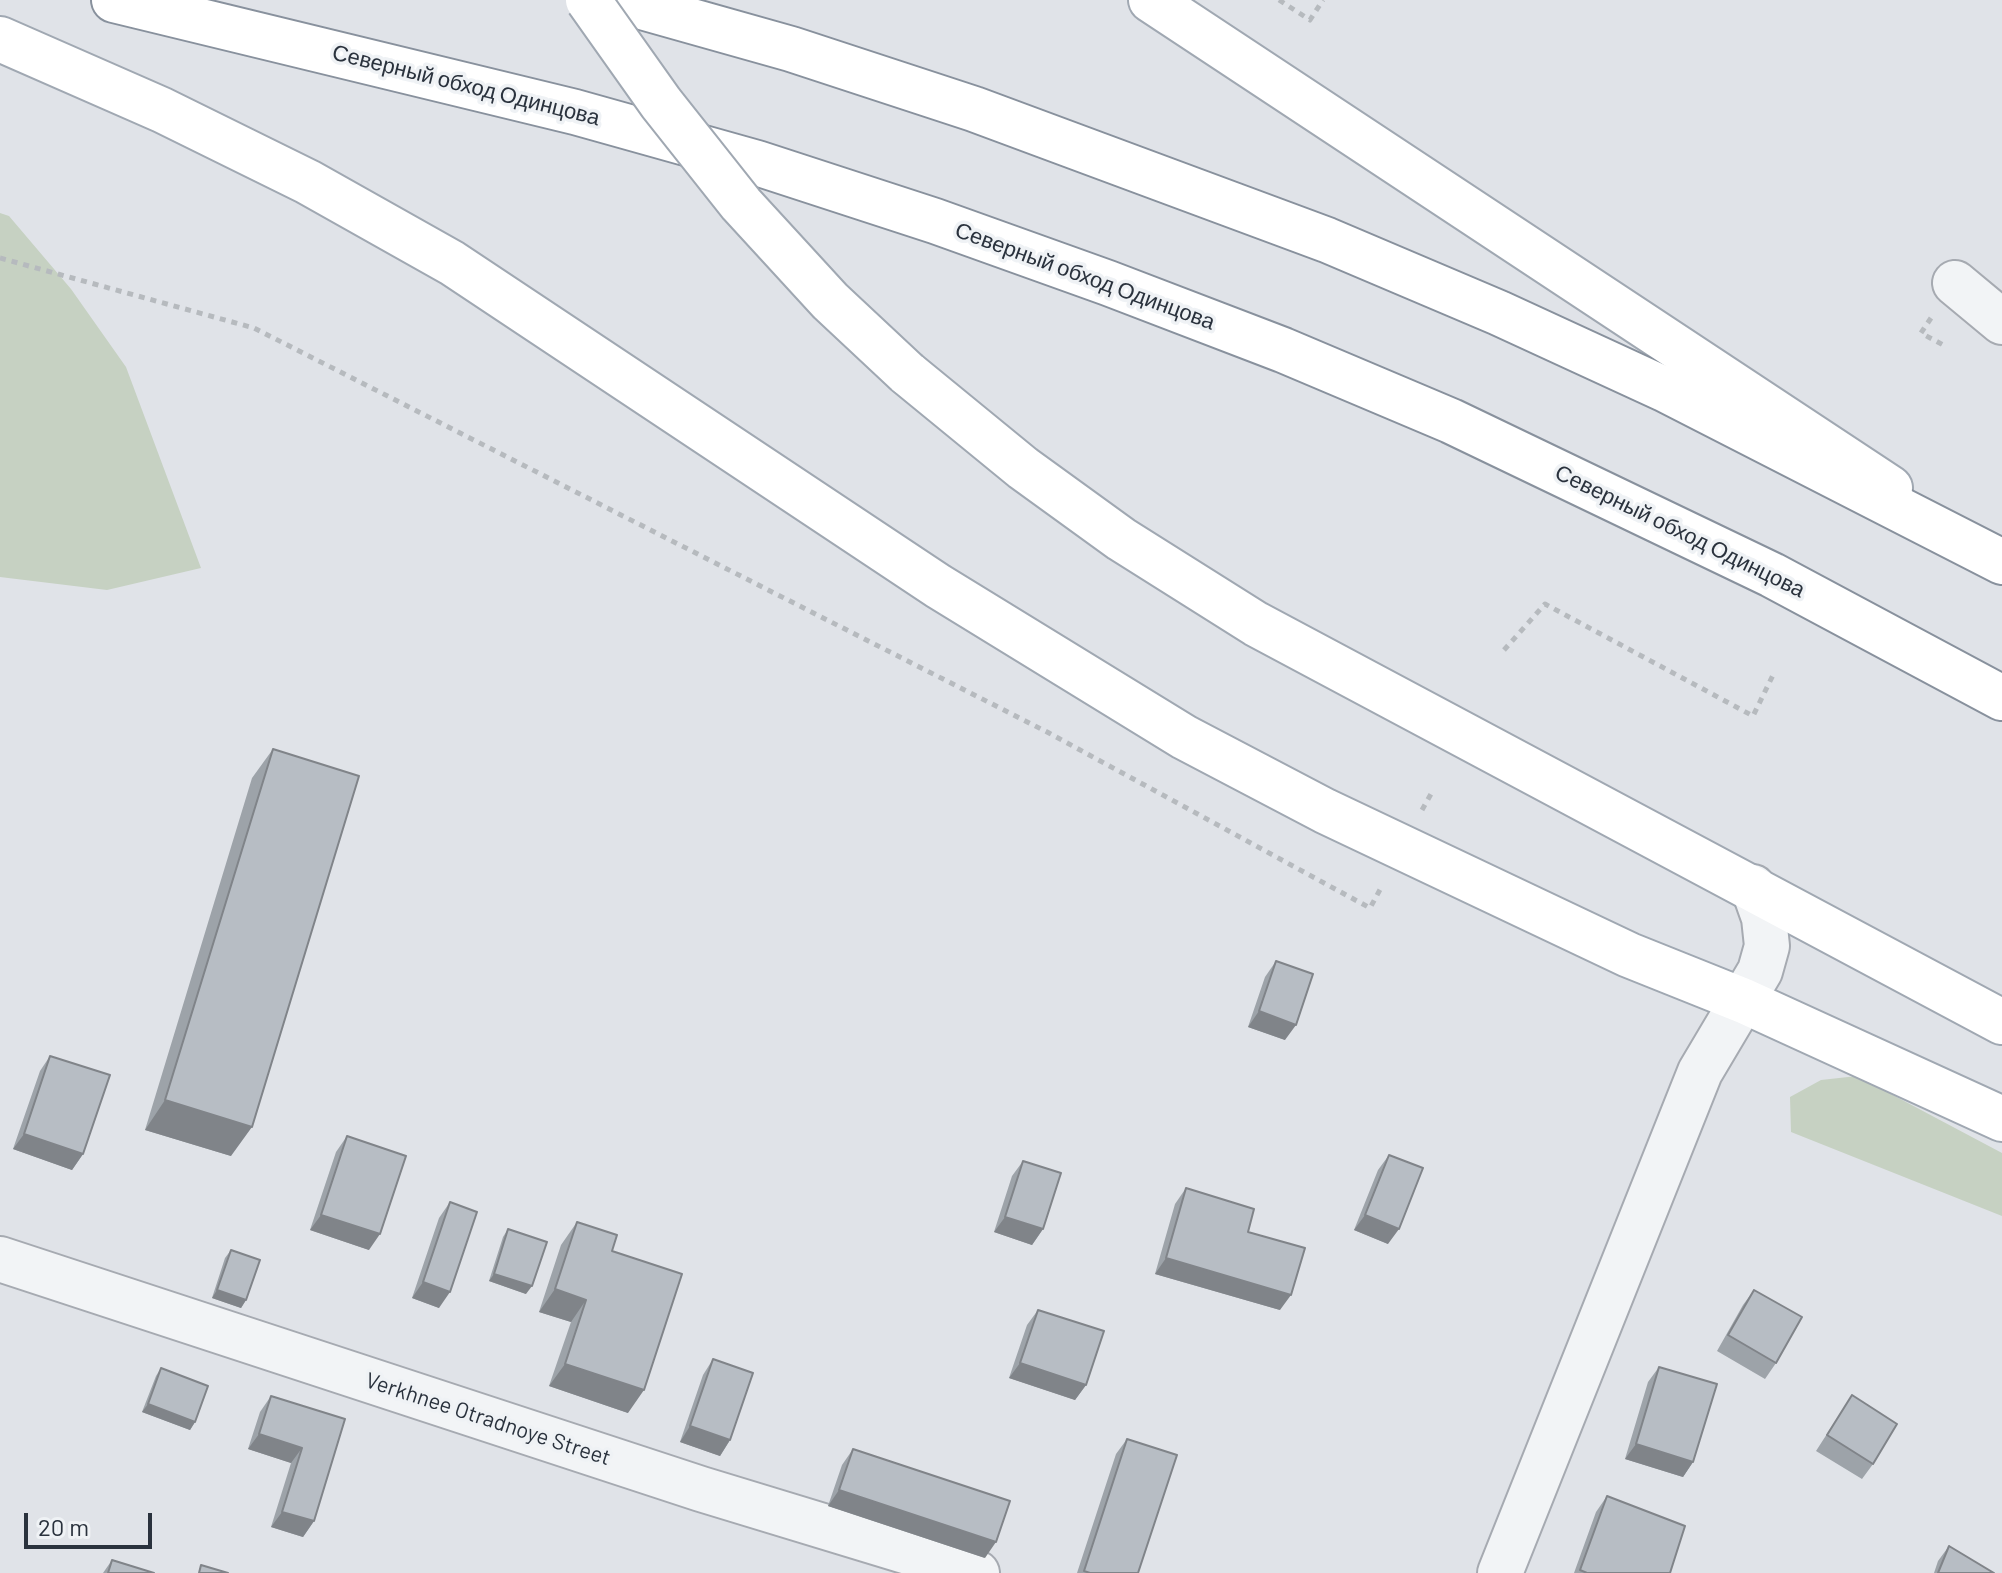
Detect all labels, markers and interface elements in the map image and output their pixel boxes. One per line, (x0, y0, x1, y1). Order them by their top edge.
street label: Северный обход Одинцова (330, 39, 602, 131)
street label: Северный обход Одинцова (951, 217, 1219, 335)
street label: Северный обход Одинцова (1551, 459, 1809, 603)
street label: Verkhnee Otradnoye Street (362, 1367, 614, 1471)
scale bar (28, 1497, 156, 1547)
text: 20 m (38, 1512, 89, 1541)

